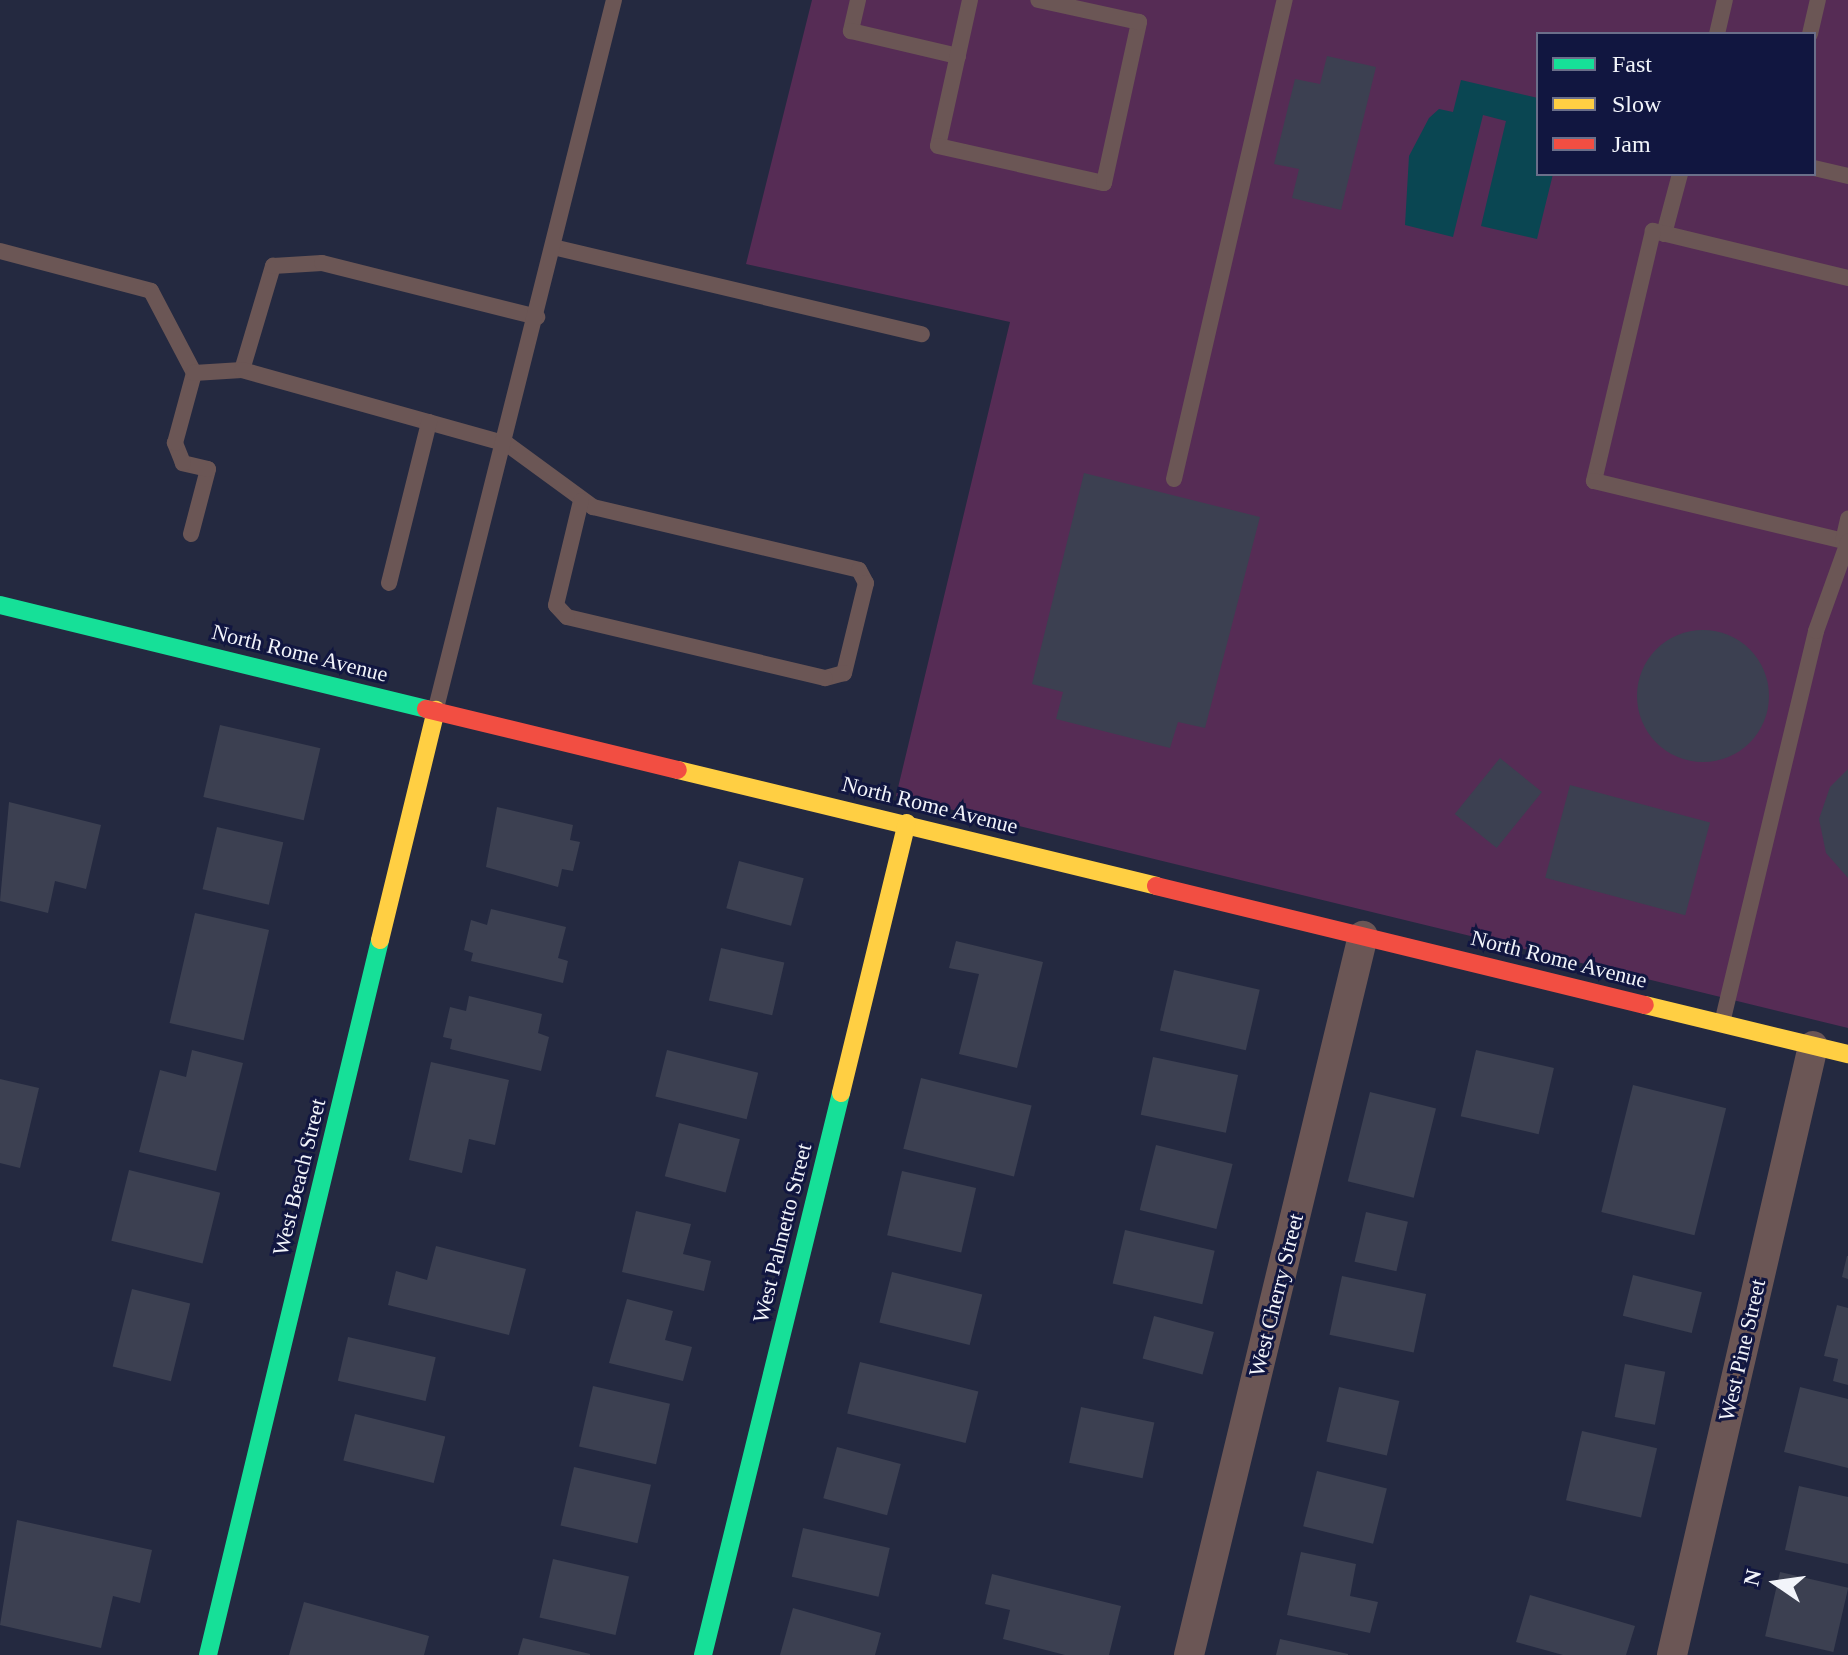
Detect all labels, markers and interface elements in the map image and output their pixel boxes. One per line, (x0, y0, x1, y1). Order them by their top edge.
legend (1536, 32, 1816, 176)
text: Fast (1612, 51, 1652, 77)
text: Slow (1612, 91, 1661, 117)
text: Jam (1612, 131, 1651, 157)
street label: North Rome Avenue (209, 618, 391, 688)
street label: North Rome Avenue (839, 770, 1021, 840)
street label: North Rome Avenue (1468, 924, 1650, 994)
street label: West Beach Street (267, 1096, 331, 1258)
street label: West Palmetto Street (747, 1141, 817, 1325)
street label: West Cherry Street (1243, 1211, 1309, 1379)
street label: West Pine Street (1713, 1276, 1771, 1424)
north arrow (1736, 1543, 1816, 1623)
text: N (1738, 1567, 1766, 1588)

